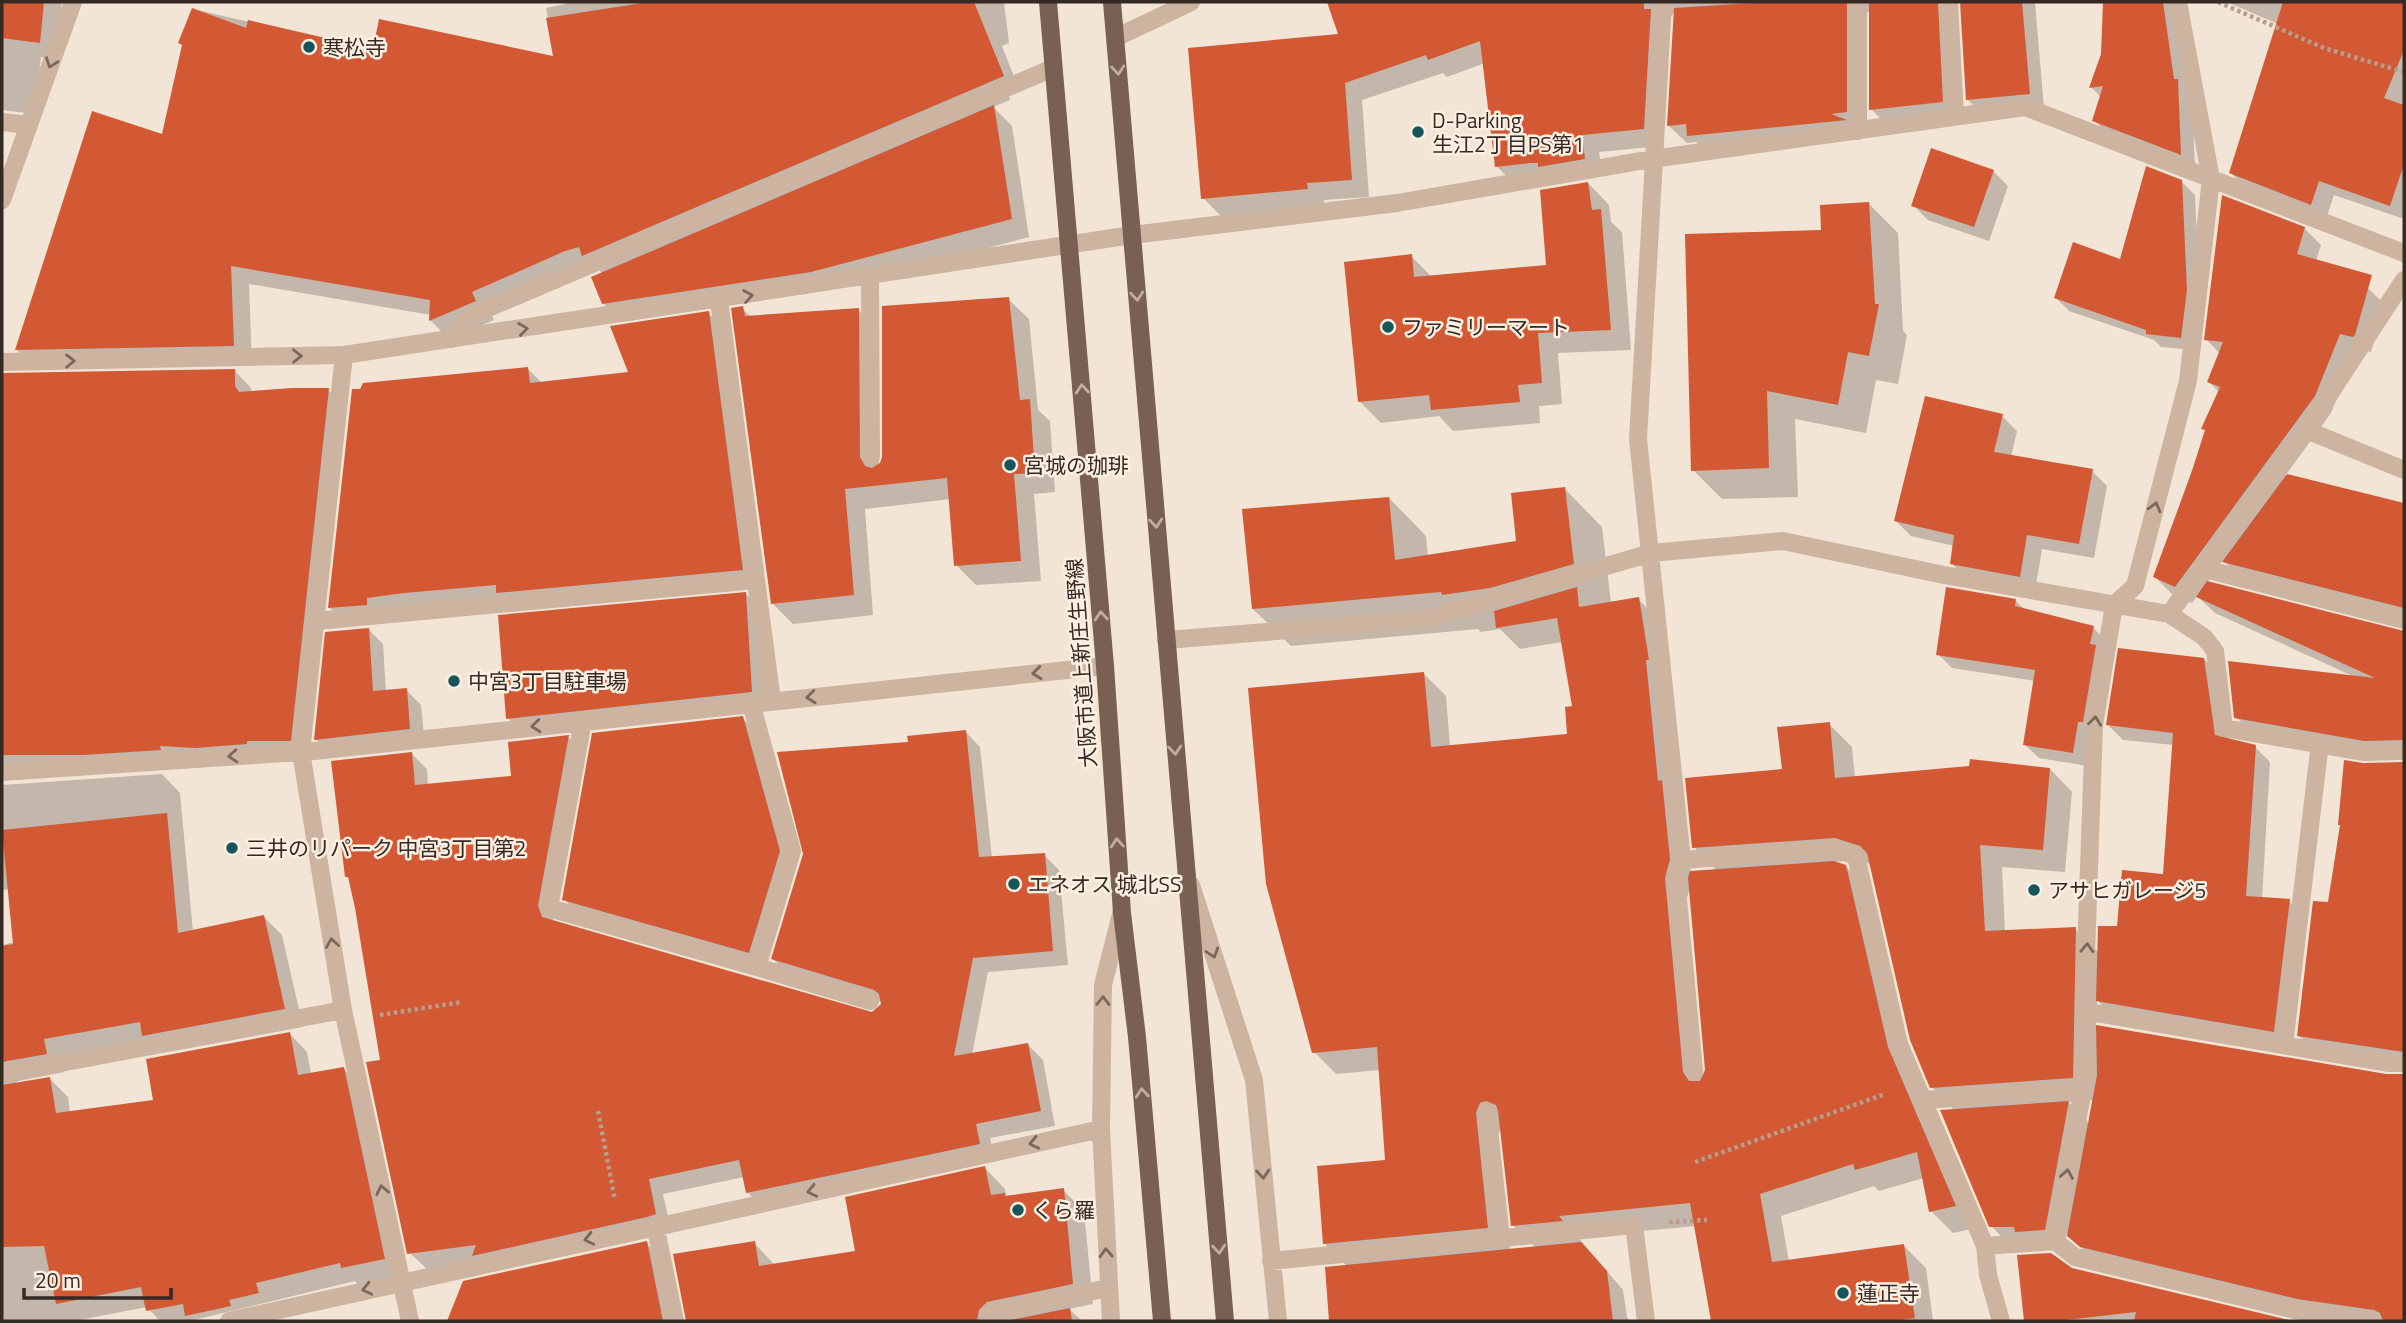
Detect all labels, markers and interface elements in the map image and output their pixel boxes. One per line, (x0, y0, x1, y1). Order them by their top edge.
place label: 寒松寺 (323, 31, 386, 63)
marker: 寒松寺 (301, 39, 317, 55)
one-way arrow (45, 57, 59, 69)
one-way arrow (1110, 65, 1125, 76)
place label: D-Parking 生江2丁目PS第1 (1432, 104, 1584, 160)
marker: D-Parking 生江2丁目PS第1 (1410, 124, 1426, 140)
one-way arrow (742, 289, 754, 304)
one-way arrow (1129, 291, 1144, 302)
place label: ファミリーマート (1402, 311, 1570, 343)
marker: ファミリーマート (1380, 319, 1396, 335)
one-way arrow (517, 321, 529, 336)
one-way arrow (293, 348, 303, 364)
one-way arrow (65, 353, 76, 369)
one-way arrow (1075, 383, 1090, 394)
place label: 宮城の珈琲 (1024, 449, 1129, 481)
marker: 宮城の珈琲 (1002, 457, 1018, 473)
one-way arrow (2147, 501, 2161, 513)
one-way arrow (1148, 518, 1163, 529)
street label: 大阪市道上新庄生野線 (1058, 557, 1104, 769)
one-way arrow (1094, 610, 1109, 621)
place label: 中宮3丁目駐車場 (468, 665, 627, 697)
one-way arrow (1031, 665, 1042, 680)
marker: 中宮3丁目駐車場 (446, 673, 462, 689)
one-way arrow (805, 690, 817, 705)
one-way arrow (2088, 715, 2103, 727)
one-way arrow (530, 719, 542, 734)
one-way arrow (1167, 745, 1182, 756)
one-way arrow (227, 749, 238, 764)
place label: 三井のリパーク 中宮3丁目第2 (246, 832, 526, 864)
one-way arrow (1110, 837, 1125, 848)
marker: 三井のリパーク 中宮3丁目第2 (224, 840, 240, 856)
place label: エネオス 城北SS (1028, 868, 1181, 900)
place label: アサヒガレージ5 (2048, 874, 2206, 906)
marker: エネオス 城北SS (1006, 876, 1022, 892)
marker: アサヒガレージ5 (2026, 882, 2042, 898)
one-way arrow (325, 937, 340, 949)
one-way arrow (2079, 942, 2094, 953)
one-way arrow (1205, 946, 1219, 959)
one-way arrow (1095, 996, 1111, 1006)
one-way arrow (1135, 1088, 1150, 1099)
one-way arrow (1028, 1135, 1040, 1149)
one-way arrow (1255, 1168, 1270, 1179)
one-way arrow (2059, 1168, 2074, 1180)
one-way arrow (806, 1183, 818, 1198)
one-way arrow (375, 1184, 390, 1196)
place label: くら羅 (1032, 1194, 1095, 1226)
marker: くら羅 (1010, 1202, 1026, 1218)
one-way arrow (583, 1231, 595, 1246)
one-way arrow (1211, 1244, 1226, 1255)
one-way arrow (1099, 1247, 1114, 1258)
scale bar (24, 1256, 172, 1300)
text: 20 m (35, 1264, 81, 1296)
place label: 蓮正寺 (1857, 1277, 1920, 1309)
one-way arrow (361, 1281, 373, 1295)
marker: 蓮正寺 (1835, 1285, 1851, 1301)

